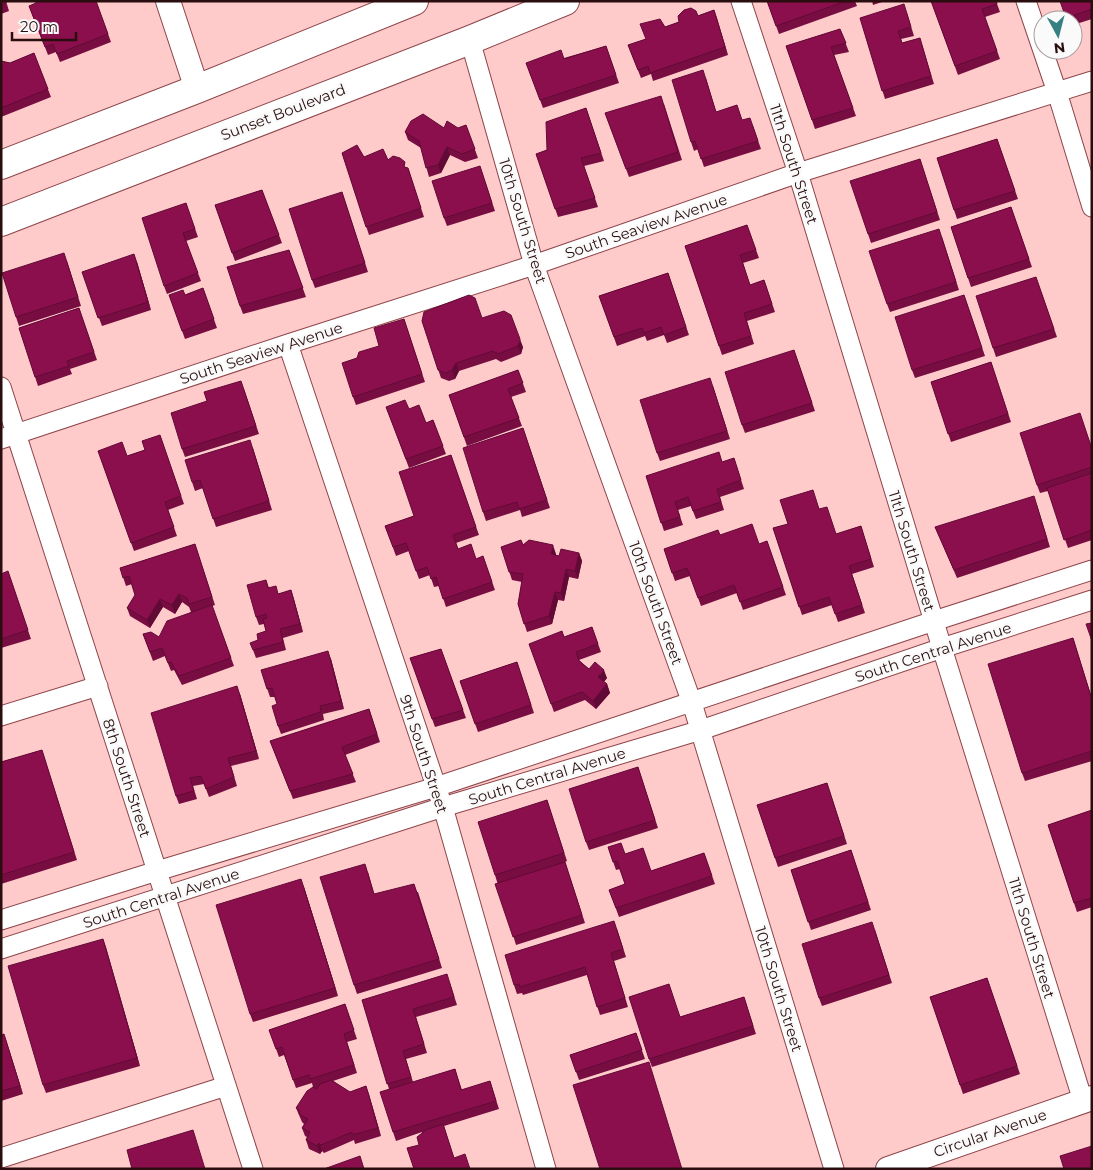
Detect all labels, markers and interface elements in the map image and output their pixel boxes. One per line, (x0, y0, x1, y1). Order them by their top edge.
scale bar (12, 10, 76, 42)
north arrow (1033, 10, 1083, 60)
text: 20 m (20, 17, 58, 36)
text: N (1053, 38, 1066, 58)
street label: Sunset Boulevard (218, 79, 348, 145)
street label: 11th South Street (766, 102, 822, 226)
street label: 10th South Street (495, 156, 551, 286)
street label: South Seaview Avenue (562, 189, 730, 263)
street label: South Seaview Avenue (177, 318, 345, 388)
street label: 11th South Street (885, 488, 939, 614)
street label: 10th South Street (625, 539, 687, 667)
street label: South Central Avenue (852, 618, 1014, 686)
street label: 9th South Street (396, 692, 452, 816)
street label: 8th South Street (99, 716, 155, 840)
street label: South Central Avenue (466, 743, 628, 809)
street label: South Central Avenue (80, 864, 242, 932)
street label: 11th South Street (1005, 875, 1059, 1001)
street label: 10th South Street (751, 924, 807, 1054)
street label: Circular Avenue (931, 1105, 1049, 1161)

